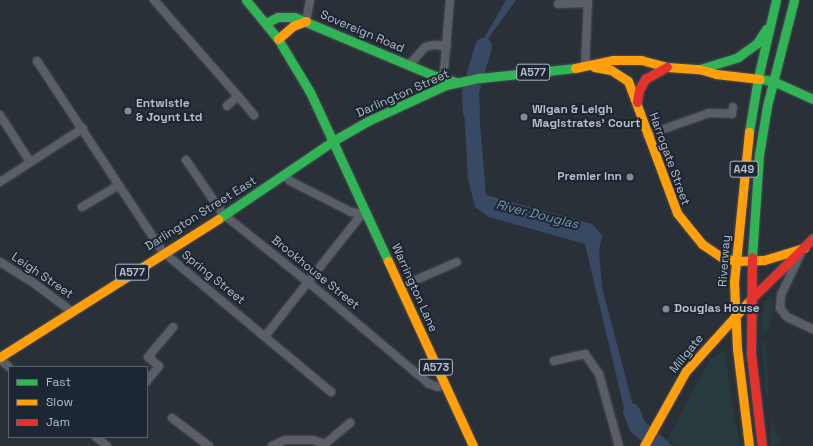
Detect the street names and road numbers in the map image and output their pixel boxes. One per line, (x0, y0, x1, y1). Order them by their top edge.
street label: Sovereign Road (318, 8, 406, 56)
road number: A577 (516, 63, 550, 81)
street label: Darlington Street (354, 67, 452, 121)
street label: Harrogate Street (646, 111, 692, 207)
road number: A49 (729, 160, 759, 178)
street label: Darlington Street East (143, 174, 259, 254)
street label: Brookhouse Street (268, 233, 362, 313)
street label: Riverway (716, 235, 734, 287)
street label: Warrington Lane (388, 241, 440, 335)
street label: Spring Street (178, 248, 248, 308)
street label: Leigh Street (8, 250, 76, 302)
road number: A577 (115, 263, 149, 281)
street label: Millgate (667, 332, 707, 376)
road number: A573 (418, 358, 454, 376)

